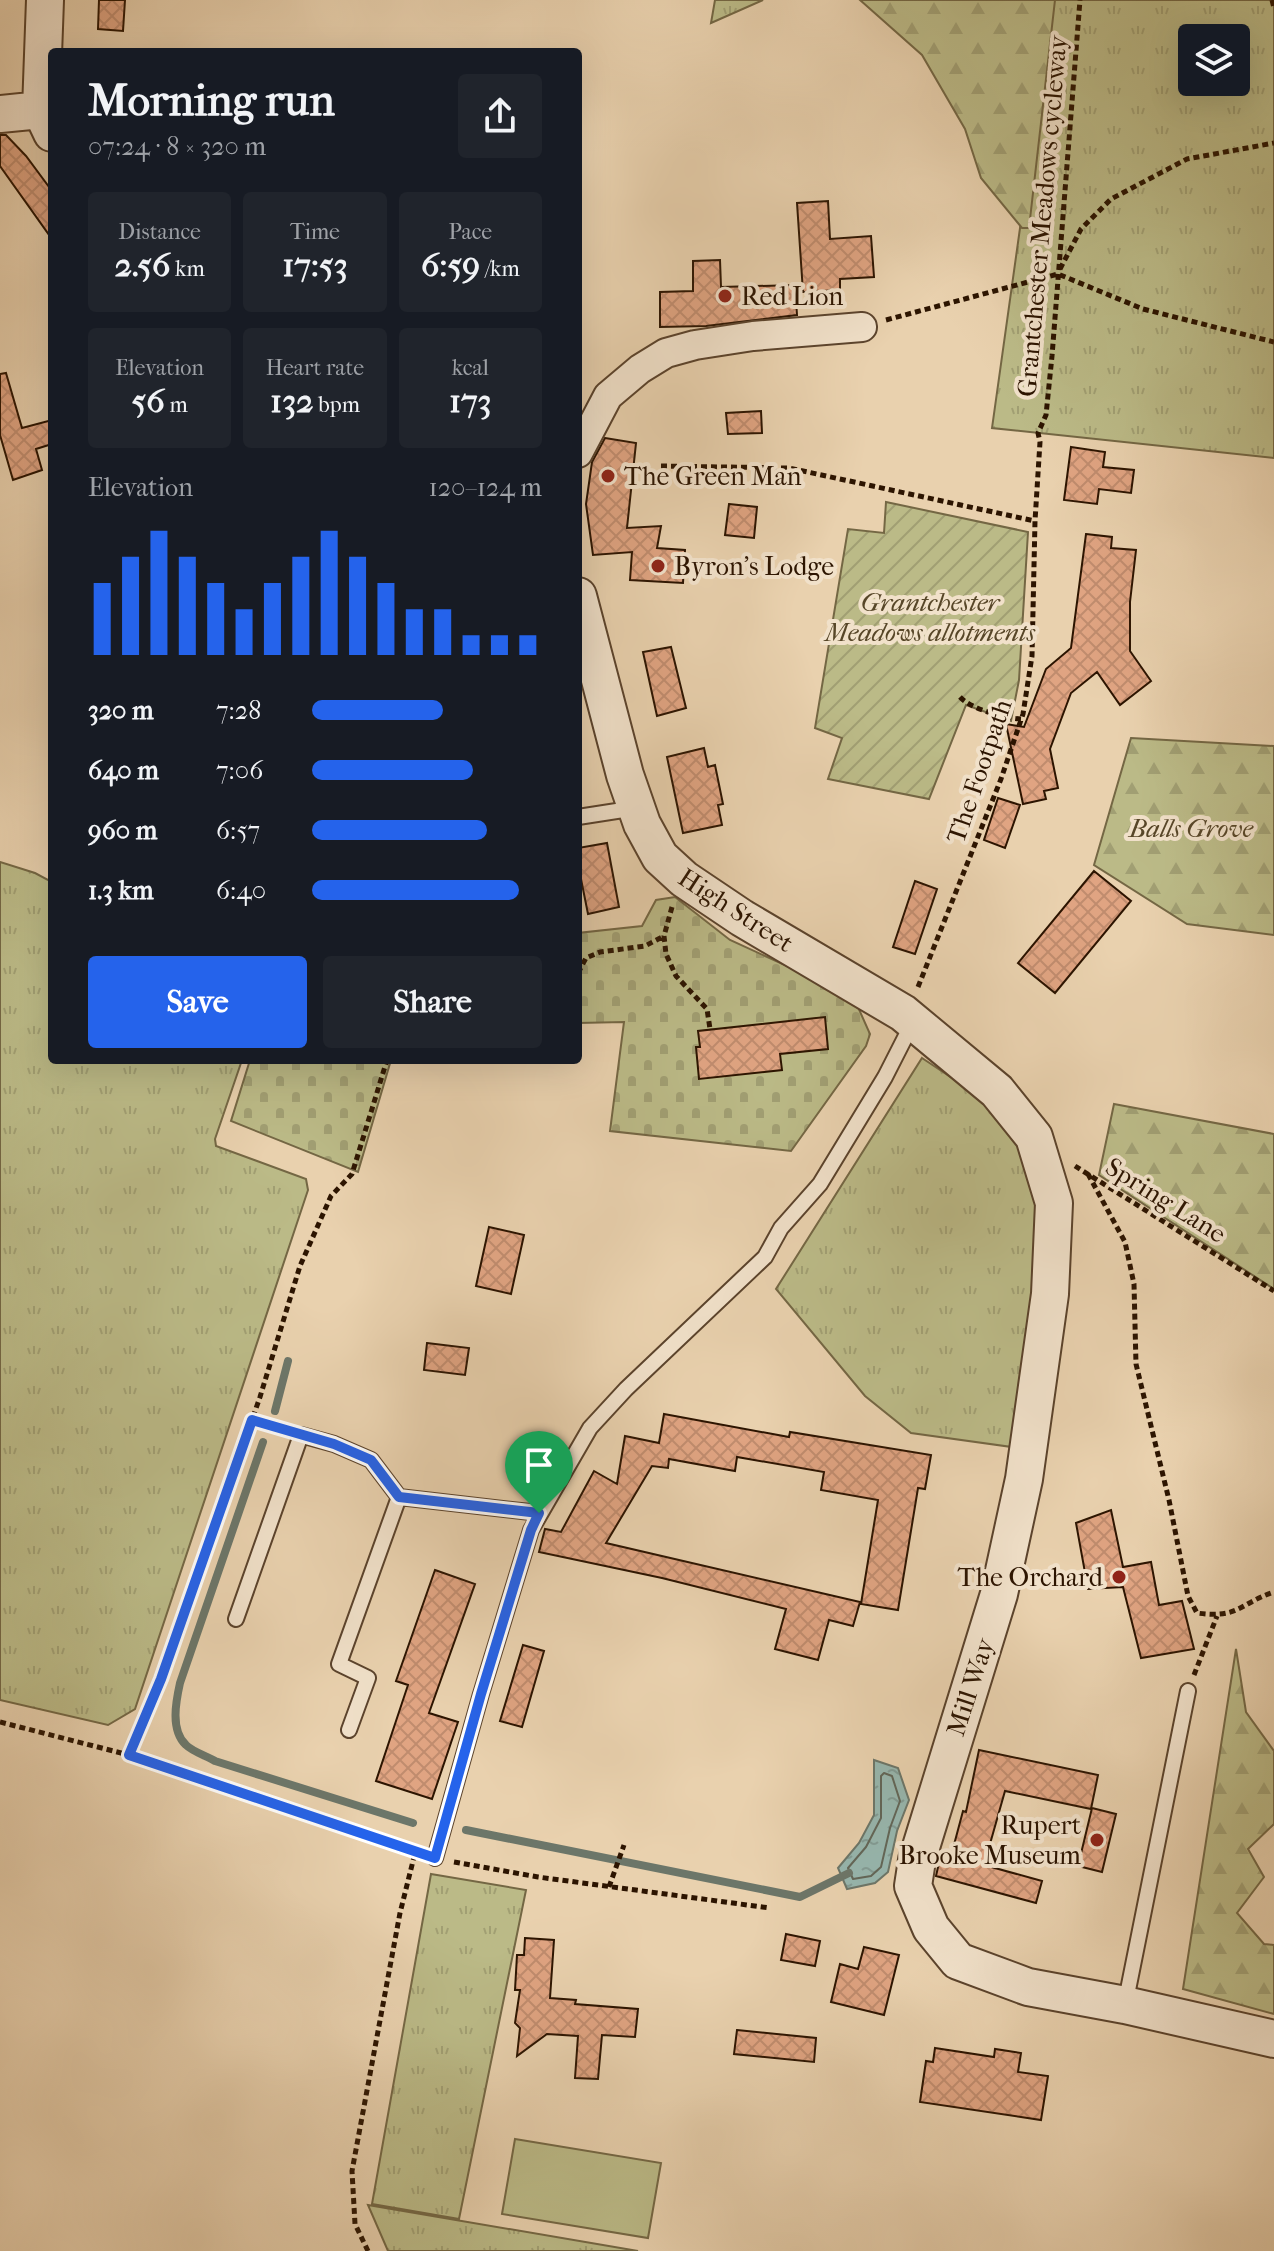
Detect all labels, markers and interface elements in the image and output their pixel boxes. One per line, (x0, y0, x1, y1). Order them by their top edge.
map controls (1178, 24, 1250, 96)
button: layers (1178, 24, 1250, 96)
street label: Grantchester Meadows cycleway (1011, 33, 1074, 398)
button: share (458, 74, 542, 158)
text: Morning run (88, 75, 335, 126)
text: 07:24 · 8 × 320 m (88, 131, 266, 162)
text: Distance (118, 219, 201, 245)
text: Time (290, 219, 340, 245)
text: Pace (448, 219, 492, 245)
text: 2.56 (115, 245, 170, 285)
text: 17:53 (282, 245, 348, 285)
text: 6:59 (421, 245, 480, 285)
text: km (170, 256, 205, 282)
text: /km (480, 256, 520, 282)
place label: Red Lion (741, 281, 843, 312)
marker: Red Lion (716, 287, 734, 305)
text: Elevation (115, 355, 204, 381)
text: Heart rate (266, 355, 364, 381)
text: kcal (452, 355, 489, 381)
text: 56 (132, 381, 165, 421)
text: 132 (270, 381, 314, 421)
text: 173 (449, 381, 492, 421)
text: m (165, 392, 188, 418)
text: bpm (314, 392, 360, 418)
place label: The Green Man (624, 461, 802, 492)
marker: The Green Man (599, 467, 617, 485)
text: Elevation (88, 472, 193, 503)
text: 120–124 m (428, 472, 542, 503)
place label: Byron's Lodge (674, 551, 834, 582)
marker: Byron's Lodge (649, 557, 667, 575)
park label: Grantchester Meadows allotments (823, 587, 1036, 648)
text: 320 m (88, 695, 154, 726)
text: 7:28 (216, 695, 261, 726)
street label: The Footpath (940, 695, 1019, 847)
text: 640 m (88, 755, 159, 786)
text: 7:06 (216, 755, 263, 786)
park label: Balls Grove (1127, 813, 1254, 844)
text: 960 m (88, 815, 157, 846)
text: 6:57 (216, 815, 260, 846)
street label: High Street (672, 862, 800, 959)
text: 1.3 km (88, 875, 154, 906)
text: 6:40 (216, 875, 266, 906)
button: Save (88, 956, 307, 1048)
button: Share (323, 956, 542, 1048)
street label: Spring Lane (1100, 1151, 1232, 1250)
pin (505, 1431, 573, 1513)
icon: arrive (517, 1443, 561, 1487)
place label: The Orchard (958, 1562, 1104, 1593)
marker: The Orchard (1110, 1568, 1128, 1586)
street label: Mill Way (940, 1633, 1001, 1740)
place label: Rupert Brooke Museum (899, 1810, 1082, 1871)
marker: Rupert Brooke Museum (1088, 1831, 1106, 1849)

